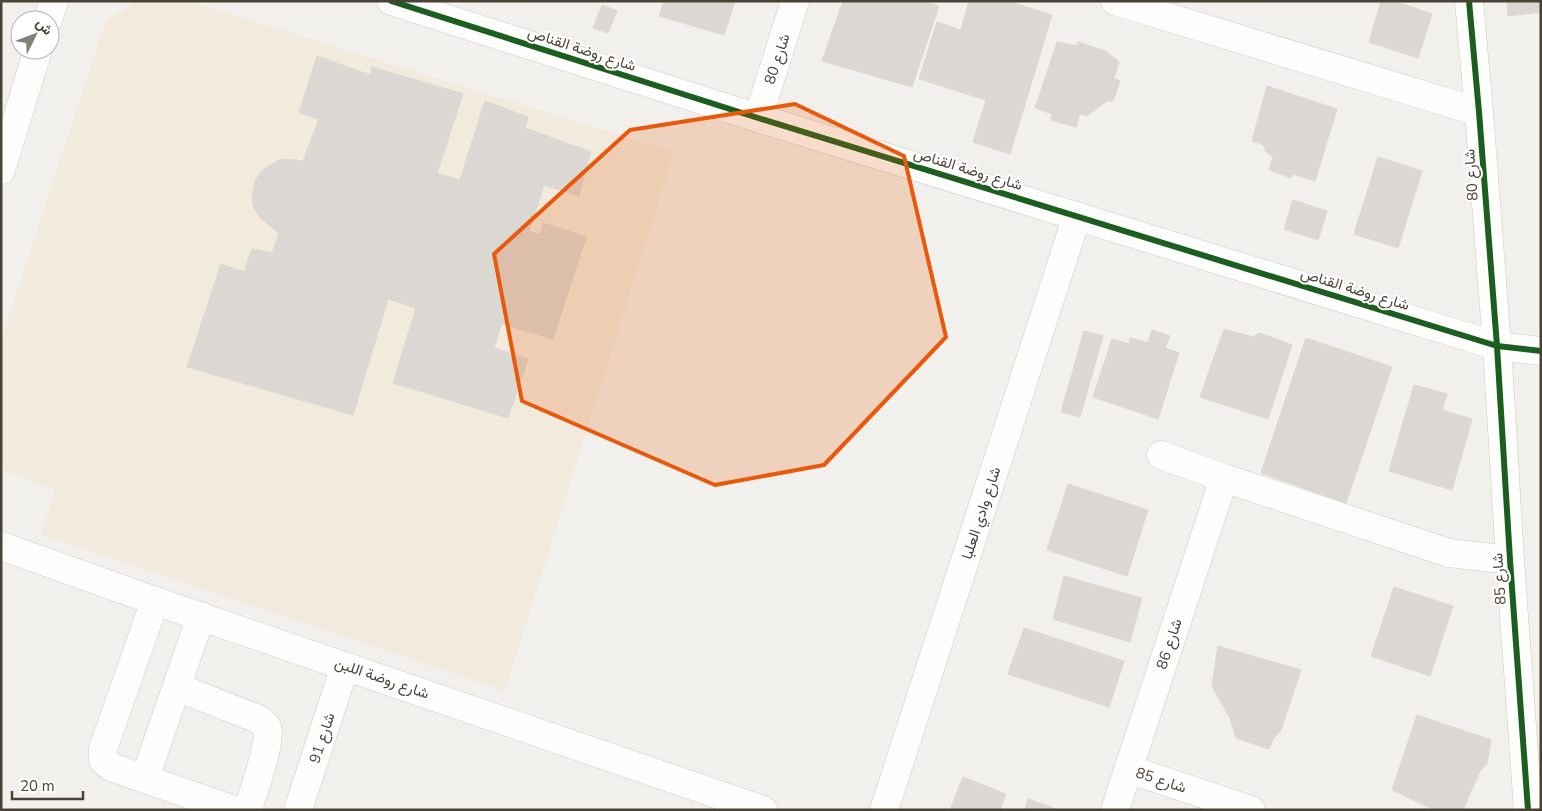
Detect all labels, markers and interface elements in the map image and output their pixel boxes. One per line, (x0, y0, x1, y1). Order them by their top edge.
north arrow (10, 10, 60, 60)
text: ش (32, 14, 57, 39)
street label: شارع روضة القناص (525, 22, 639, 77)
street label: شارع 80 (759, 31, 796, 87)
street label: شارع روضة القناص (911, 143, 1025, 196)
street label: شارع 80 (1459, 148, 1484, 202)
street label: شارع روضة القناص (1298, 263, 1412, 316)
street label: شارع وادي العلبا (957, 464, 1008, 563)
street label: شارع 85 (1487, 552, 1512, 606)
street label: شارع 86 (1151, 616, 1188, 672)
street label: شارع روضة اللبن (332, 653, 432, 704)
street label: شارع 91 (304, 710, 341, 766)
street label: شارع 85 (1133, 762, 1189, 799)
scale bar (12, 768, 84, 800)
text: 20 m (20, 776, 55, 796)

